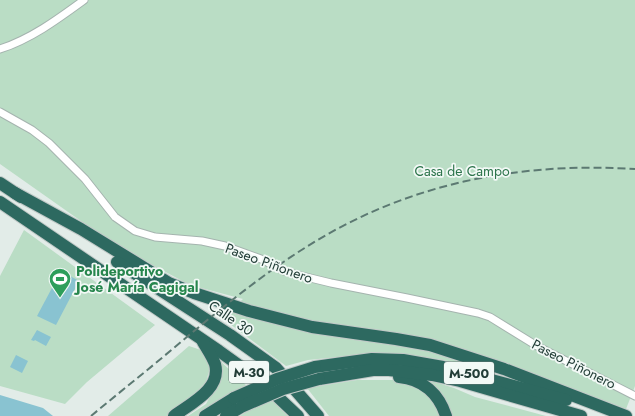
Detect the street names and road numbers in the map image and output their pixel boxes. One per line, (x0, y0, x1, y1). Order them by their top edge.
street label: Paseo Piñonero (222, 238, 316, 288)
street label: Calle 30 (205, 296, 257, 340)
street label: Paseo Piñonero (529, 334, 620, 394)
road number: M-30 (229, 361, 269, 383)
road number: M-500 (444, 362, 494, 384)

